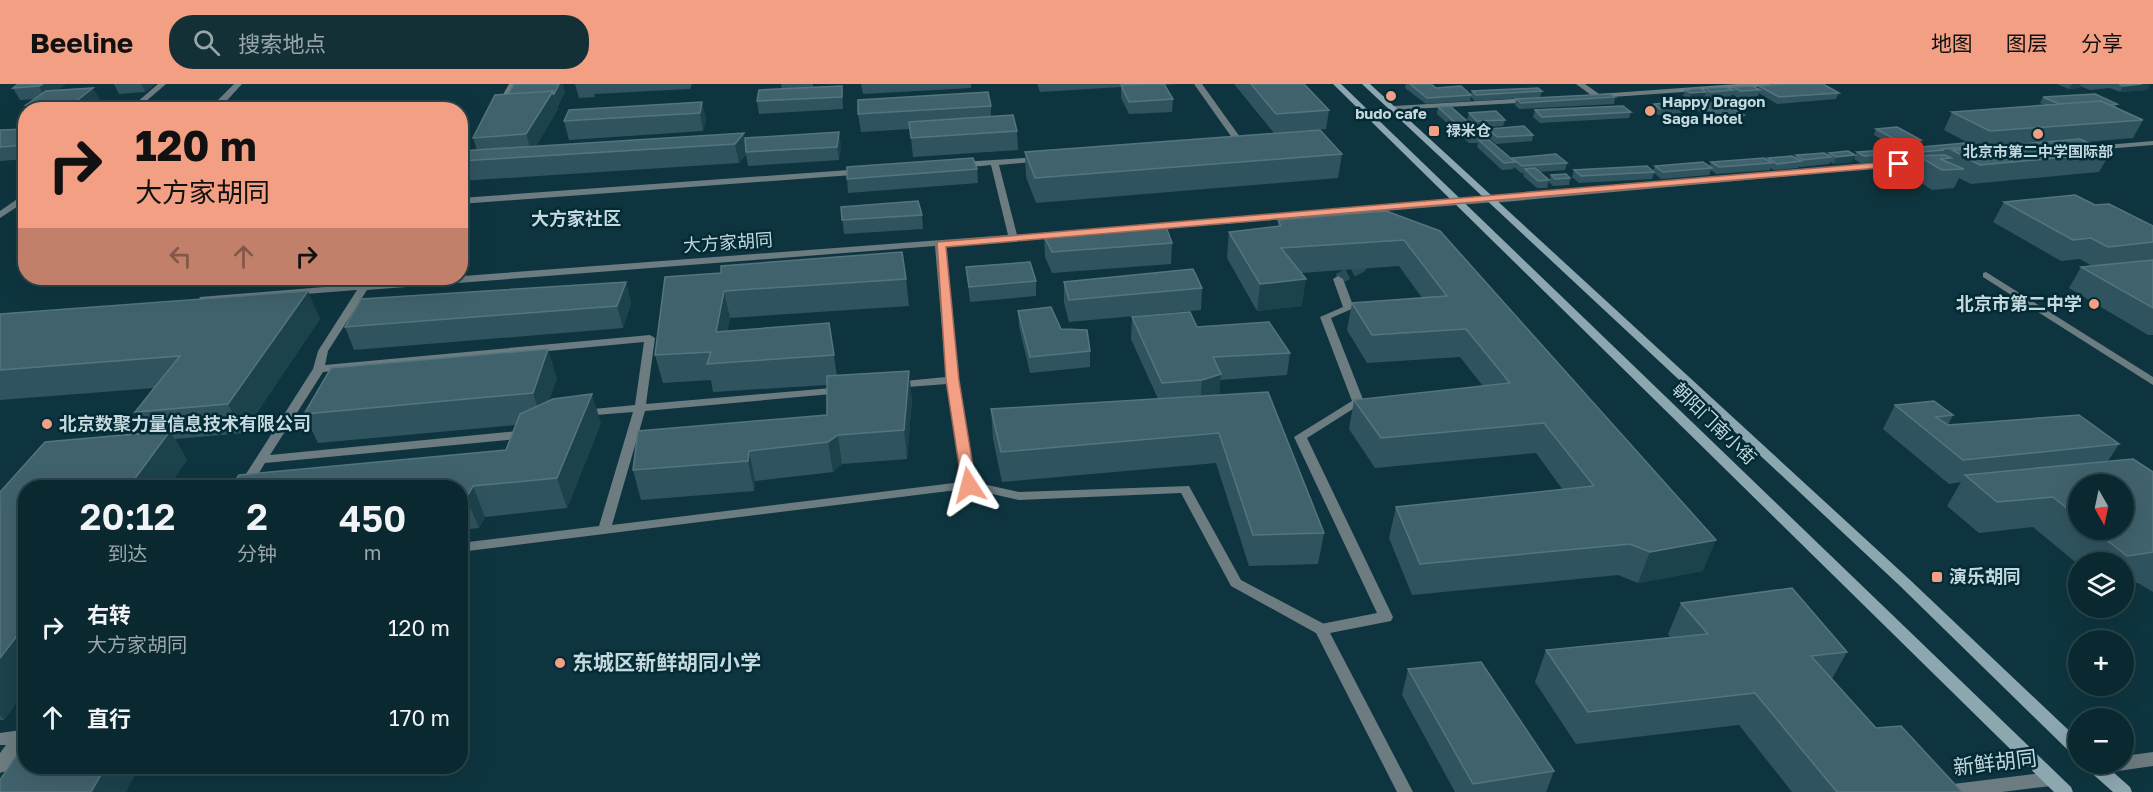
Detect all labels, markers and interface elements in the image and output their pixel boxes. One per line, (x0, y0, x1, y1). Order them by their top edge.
search box (169, 15, 589, 69)
text: Beeline (30, 26, 133, 59)
icon: search (190, 26, 223, 59)
text: 搜索地点 (238, 30, 326, 57)
text: 地图 (1931, 30, 1973, 56)
text: 图层 (2006, 30, 2048, 56)
text: 分享 (2081, 30, 2123, 56)
marker: budo cafe (1384, 89, 1398, 103)
place label: Happy Dragon Saga Hotel (1662, 92, 1765, 127)
place label: budo cafe (1355, 104, 1427, 122)
marker: Happy Dragon Saga Hotel (1643, 104, 1657, 118)
text: 120 m (135, 120, 257, 170)
place label: 禄米仓 (1446, 121, 1491, 139)
marker: 禄米仓 (1427, 124, 1441, 138)
icon: right (36, 126, 114, 204)
marker: 北京市第二中学国际部 (2031, 127, 2045, 141)
pin (1873, 138, 1924, 189)
place label: 北京市第二中学国际部 (1963, 142, 2113, 160)
icon: arrive (1882, 147, 1915, 180)
text: 大方家胡同 (135, 176, 270, 208)
district label: 大方家社区 (531, 207, 621, 229)
street label: 大方家胡同 (682, 228, 774, 256)
icon: left (164, 240, 197, 273)
icon: ahead (227, 240, 260, 273)
icon: right (290, 240, 323, 273)
place label: 北京市第二中学 (1956, 292, 2082, 314)
marker: 北京市第二中学 (2087, 297, 2101, 311)
street label: 朝阳门南小街 (1668, 378, 1761, 469)
place label: 北京数聚力量信息技术有限公司 (59, 412, 311, 434)
marker: 北京数聚力量信息技术有限公司 (40, 417, 54, 431)
position arrow (937, 453, 1001, 517)
north arrow (2068, 474, 2134, 540)
map controls (2068, 474, 2134, 774)
text: 20:12 (80, 495, 175, 538)
text: 2 (246, 495, 268, 538)
text: 450 (339, 497, 406, 540)
text: m (364, 540, 381, 564)
text: 到达 (108, 541, 148, 565)
text: 分钟 (237, 541, 277, 565)
button: layers (2068, 552, 2134, 618)
place label: 演乐胡同 (1949, 565, 2021, 587)
marker: 演乐胡同 (1930, 570, 1944, 584)
text: 右转 (87, 601, 131, 628)
icon: right (36, 611, 69, 644)
text: 120 m (388, 614, 450, 641)
button: + (2068, 630, 2134, 696)
text: 大方家胡同 (87, 632, 187, 656)
place label: 东城区新鲜胡同小学 (572, 649, 761, 675)
marker: 东城区新鲜胡同小学 (553, 656, 567, 670)
icon: ahead (36, 701, 69, 734)
text: 170 m (389, 704, 450, 731)
text: 直行 (87, 705, 131, 732)
button: − (2068, 708, 2134, 774)
street label: 新鲜胡同 (1952, 744, 2038, 780)

